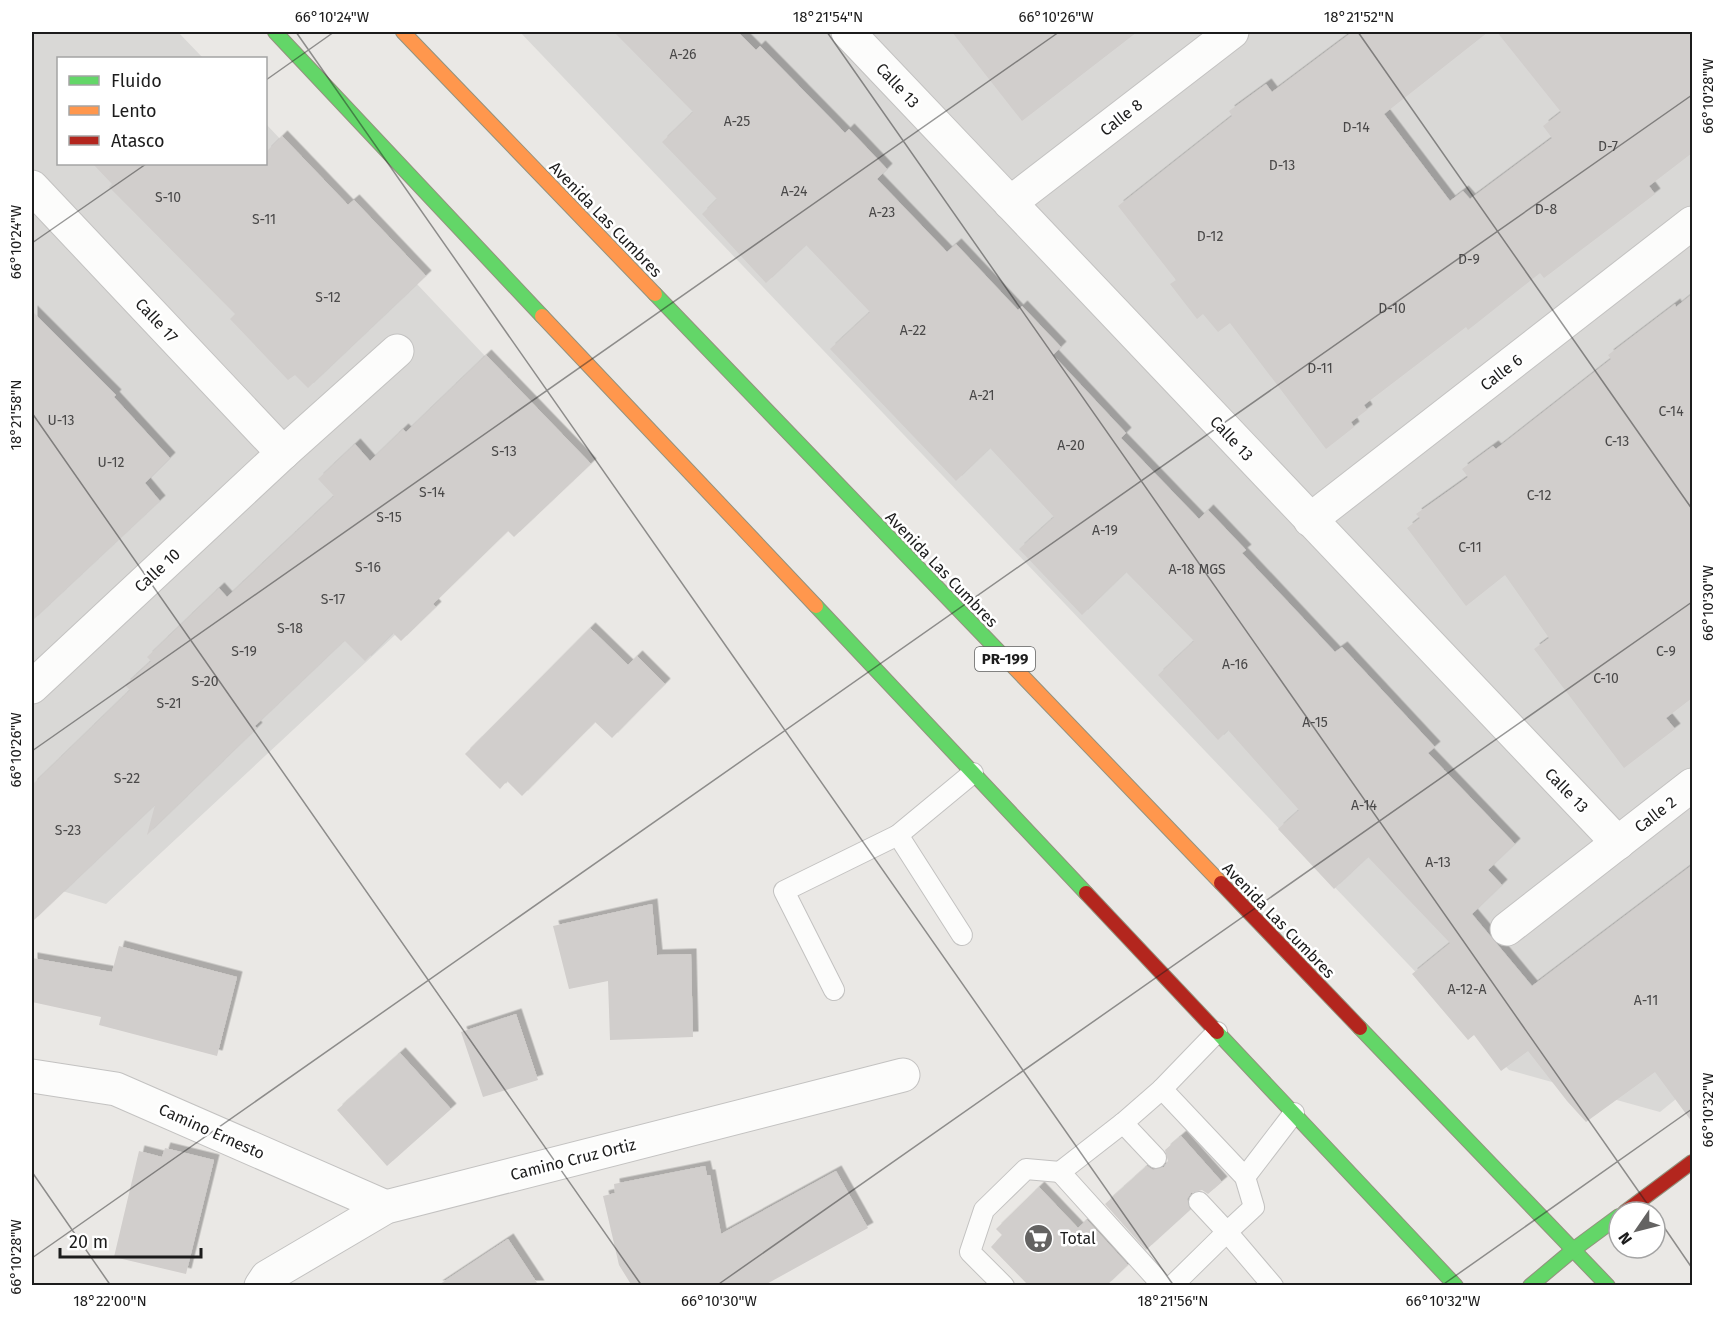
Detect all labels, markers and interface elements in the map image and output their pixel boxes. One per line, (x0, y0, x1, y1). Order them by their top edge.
text: 66°10'24"W (295, 8, 370, 26)
text: 18°21'54"N (793, 8, 863, 26)
text: 66°10'26"W (1018, 8, 1094, 26)
text: 18°21'52"N (1324, 8, 1394, 26)
house number: A-26 (669, 46, 697, 63)
legend (57, 57, 267, 165)
text: 66°10'28"W (1699, 58, 1717, 134)
street label: Calle 13 (872, 59, 923, 112)
text: Fluido (111, 70, 162, 92)
street label: Calle 8 (1096, 95, 1146, 140)
text: Lento (111, 100, 157, 122)
house number: A-25 (724, 113, 750, 130)
house number: D-14 (1342, 119, 1370, 136)
text: Atasco (111, 130, 164, 152)
house number: D-7 (1598, 138, 1618, 155)
house number: D-13 (1269, 157, 1295, 174)
street label: Avenida Las Cumbres (546, 158, 666, 281)
house number: A-24 (781, 183, 808, 200)
house number: S-10 (155, 189, 181, 206)
house number: D-8 (1535, 201, 1557, 218)
text: 66°10'24"W (7, 204, 25, 279)
house number: A-23 (869, 204, 895, 221)
house number: S-11 (252, 211, 276, 228)
house number: D-12 (1197, 228, 1223, 245)
house number: D-9 (1458, 251, 1480, 268)
house number: S-12 (315, 289, 341, 306)
street label: Calle 17 (131, 294, 182, 346)
house number: D-10 (1378, 300, 1406, 317)
house number: A-22 (900, 322, 926, 339)
street label: Calle 6 (1476, 350, 1526, 395)
house number: D-11 (1307, 360, 1333, 377)
text: 18°21'58"N (7, 379, 25, 451)
house number: A-21 (969, 387, 995, 404)
house number: C-14 (1658, 403, 1684, 420)
house number: U-13 (48, 412, 74, 429)
street label: Calle 13 (1206, 412, 1257, 465)
house number: C-13 (1605, 433, 1629, 450)
house number: A-20 (1057, 437, 1085, 454)
house number: S-13 (491, 443, 517, 460)
house number: U-12 (98, 454, 125, 471)
house number: S-14 (419, 484, 445, 501)
house number: C-12 (1527, 487, 1551, 504)
street label: Avenida Las Cumbres (882, 508, 1002, 631)
house number: S-15 (376, 509, 402, 526)
house number: A-19 (1092, 522, 1118, 539)
house number: C-11 (1458, 539, 1482, 556)
street label: Calle 10 (131, 544, 184, 596)
house number: S-16 (355, 559, 381, 576)
house number: A-18 MGS (1168, 561, 1226, 578)
text: 66°10'30"W (1699, 565, 1717, 641)
house number: S-17 (321, 591, 345, 608)
house number: S-18 (277, 620, 303, 637)
house number: S-19 (231, 643, 257, 660)
house number: C-9 (1656, 643, 1676, 660)
road number: PR-199 (975, 647, 1035, 671)
house number: A-16 (1222, 656, 1248, 673)
house number: C-10 (1593, 670, 1619, 687)
house number: S-20 (191, 673, 219, 690)
house number: S-21 (156, 695, 182, 712)
text: 66°10'26"W (7, 712, 25, 788)
house number: A-15 (1302, 714, 1328, 731)
street label: Calle 13 (1541, 764, 1592, 817)
house number: S-22 (114, 770, 140, 787)
street label: Calle 2 (1631, 792, 1680, 837)
house number: A-14 (1351, 797, 1378, 814)
house number: S-23 (55, 822, 81, 839)
house number: A-13 (1425, 854, 1451, 871)
street label: Avenida Las Cumbres (1219, 859, 1339, 982)
house number: A-12-A (1447, 981, 1487, 998)
house number: A-11 (1634, 992, 1658, 1009)
text: 66°10'32"W (1699, 1072, 1717, 1147)
street label: Camino Ernesto (156, 1100, 268, 1163)
street label: Camino Cruz Ortiz (508, 1135, 638, 1184)
north arrow (1607, 1200, 1667, 1260)
text: 66°10'28"W (7, 1219, 25, 1295)
scale bar (60, 1221, 201, 1259)
supermarket icon: Total (1023, 1222, 1055, 1254)
place label: Total (1060, 1229, 1096, 1248)
text: N (1614, 1229, 1636, 1248)
text: 20 m (69, 1231, 108, 1253)
text: 18°22'00"N (73, 1292, 147, 1310)
text: 66°10'30"W (681, 1292, 757, 1310)
text: 18°21'56"N (1138, 1292, 1208, 1310)
text: 66°10'32"W (1406, 1292, 1481, 1310)

